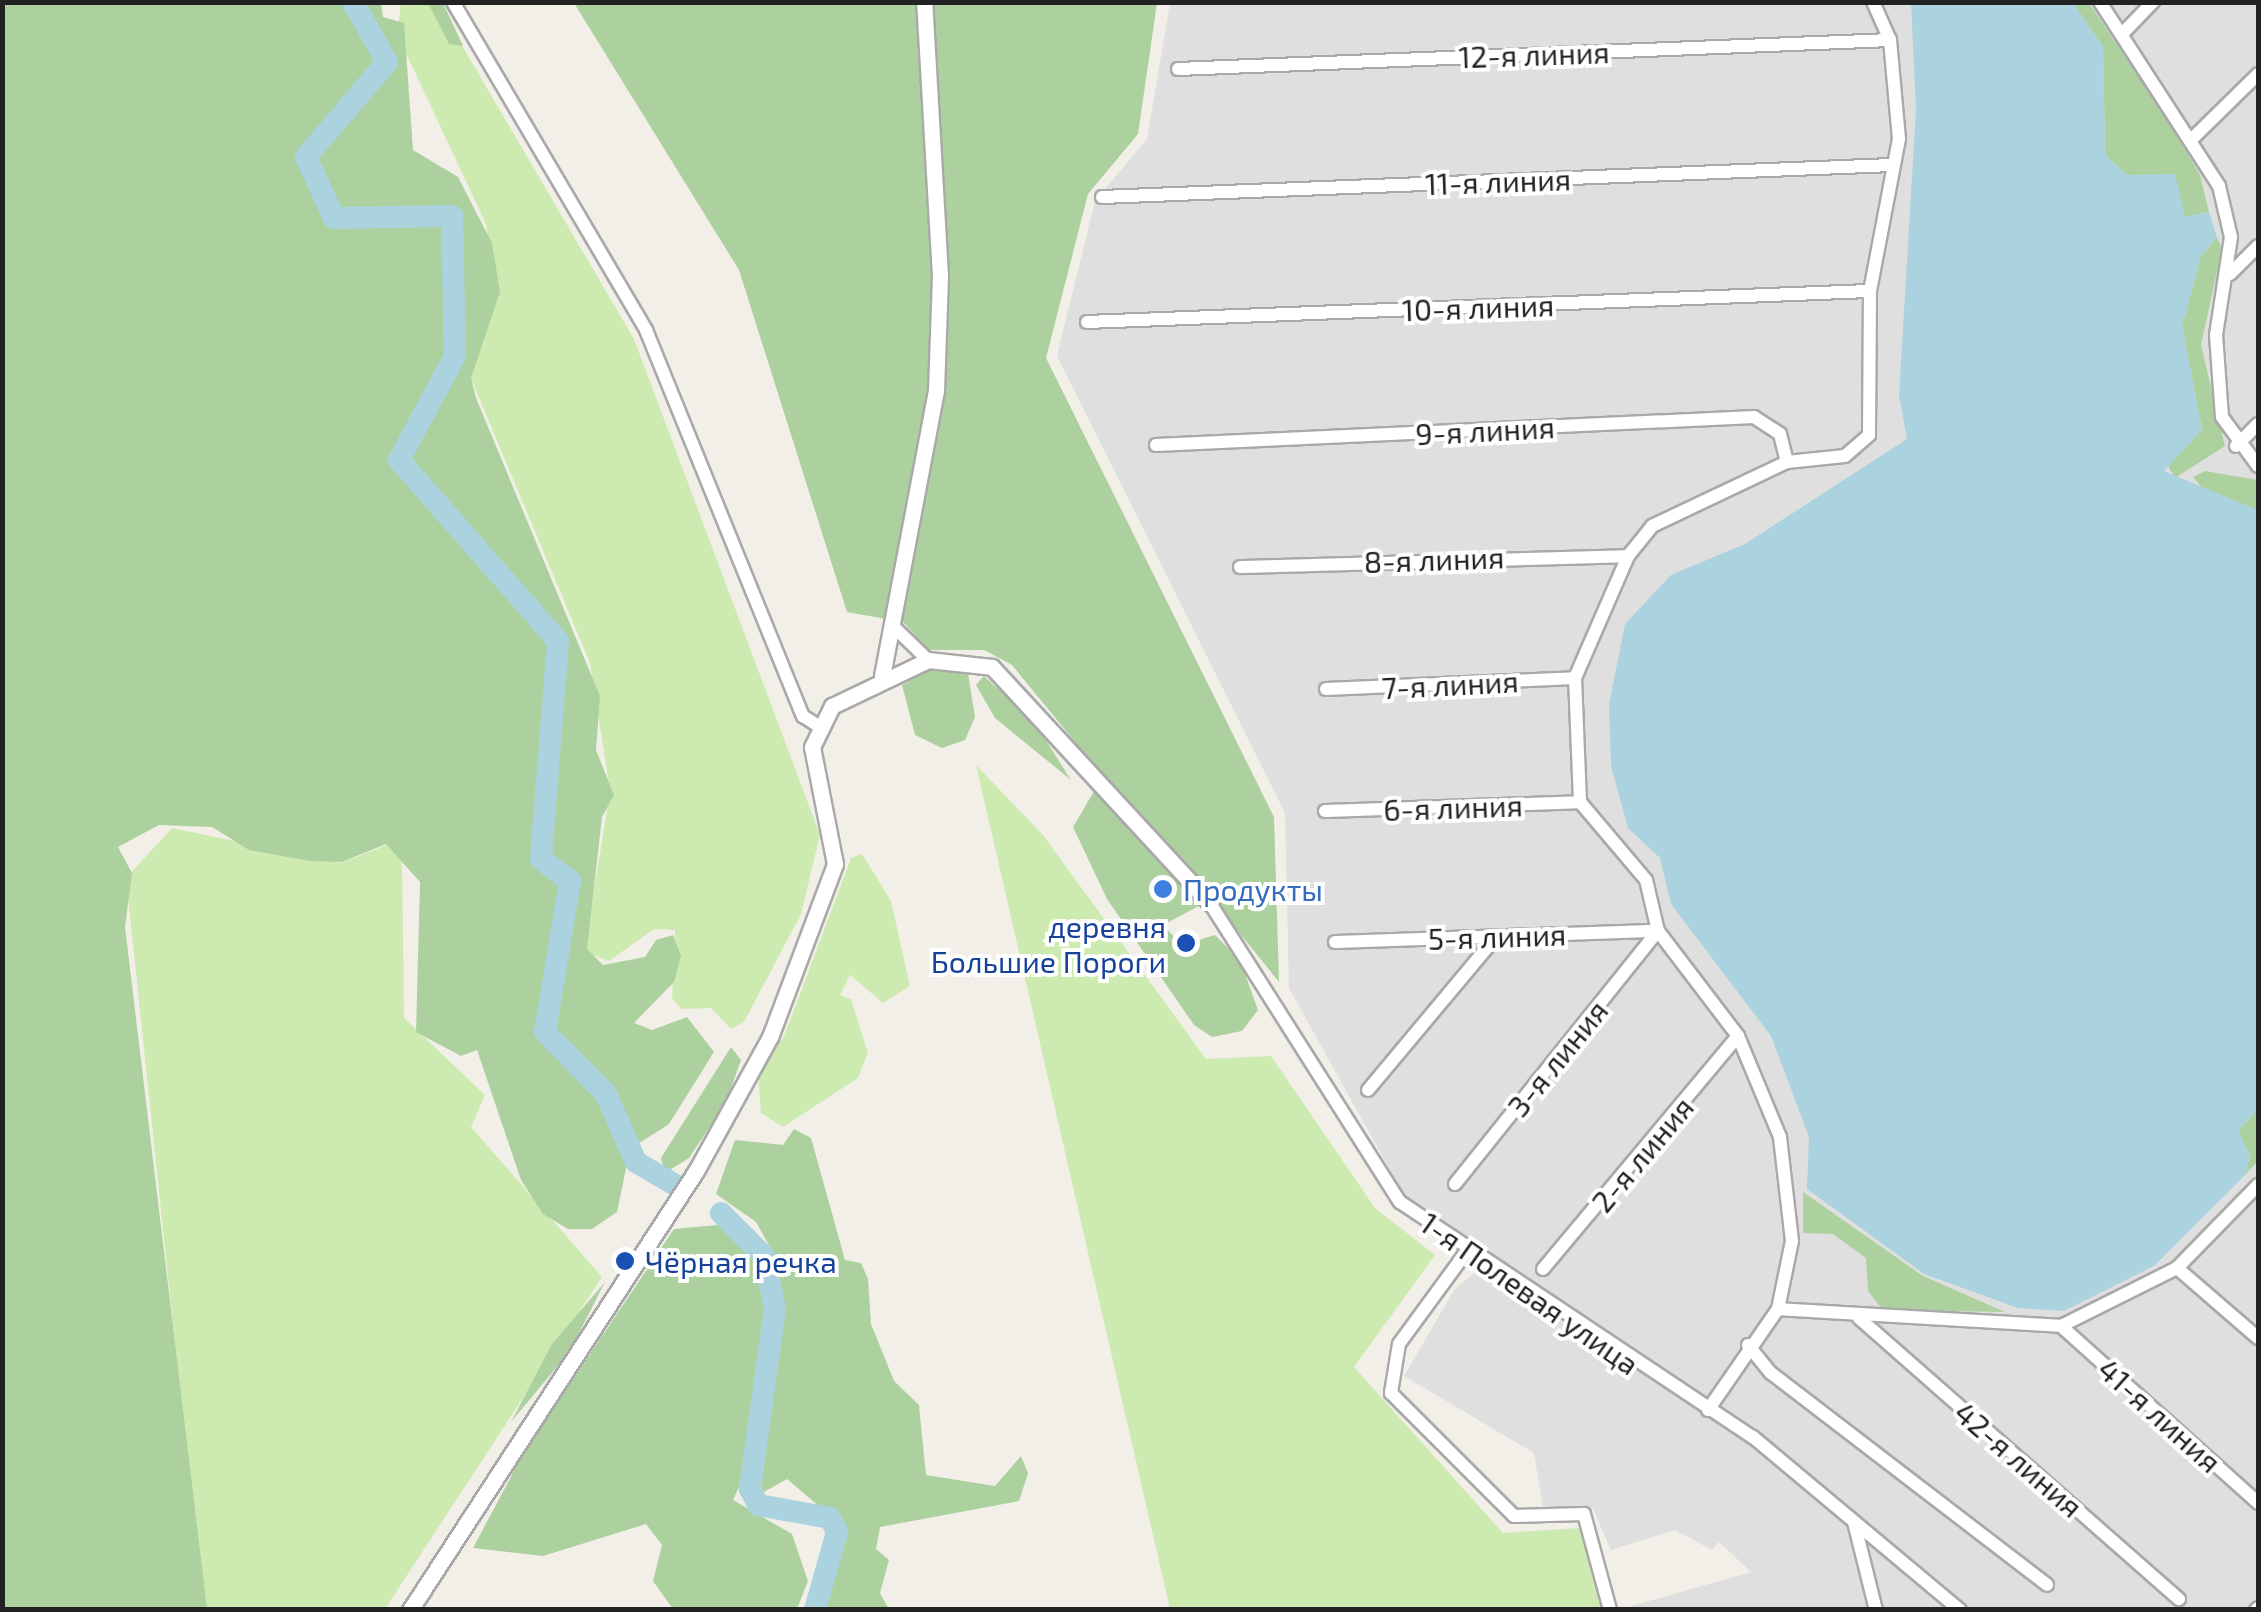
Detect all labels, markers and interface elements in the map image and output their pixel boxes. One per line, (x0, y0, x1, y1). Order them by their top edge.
street label: 12-я линия (1458, 33, 1610, 75)
street label: 11-я линия (1424, 160, 1572, 202)
street label: 10-я линия (1401, 286, 1555, 328)
street label: 9-я линия (1414, 408, 1556, 452)
street label: 8-я линия (1363, 539, 1505, 579)
street label: 7-я линия (1381, 662, 1519, 706)
street label: 6-я линия (1383, 787, 1523, 827)
place label: Продукты (1183, 871, 1323, 907)
marker: Продукты (1152, 878, 1174, 900)
place label: деревня Большие Пороги (931, 908, 1166, 978)
street label: 5-я линия (1427, 916, 1567, 956)
marker: деревня Большие Пороги (1175, 932, 1197, 954)
street label: 3-я линия (1499, 993, 1615, 1123)
street label: 2-я линия (1583, 1089, 1701, 1219)
street label: 1-я Полевая улица (1414, 1204, 1646, 1382)
place label: Чёрная речка (645, 1243, 837, 1279)
marker: Чёрная речка (614, 1250, 636, 1272)
street label: 41-я линия (2091, 1351, 2229, 1479)
street label: 42-я линия (1948, 1394, 2090, 1524)

